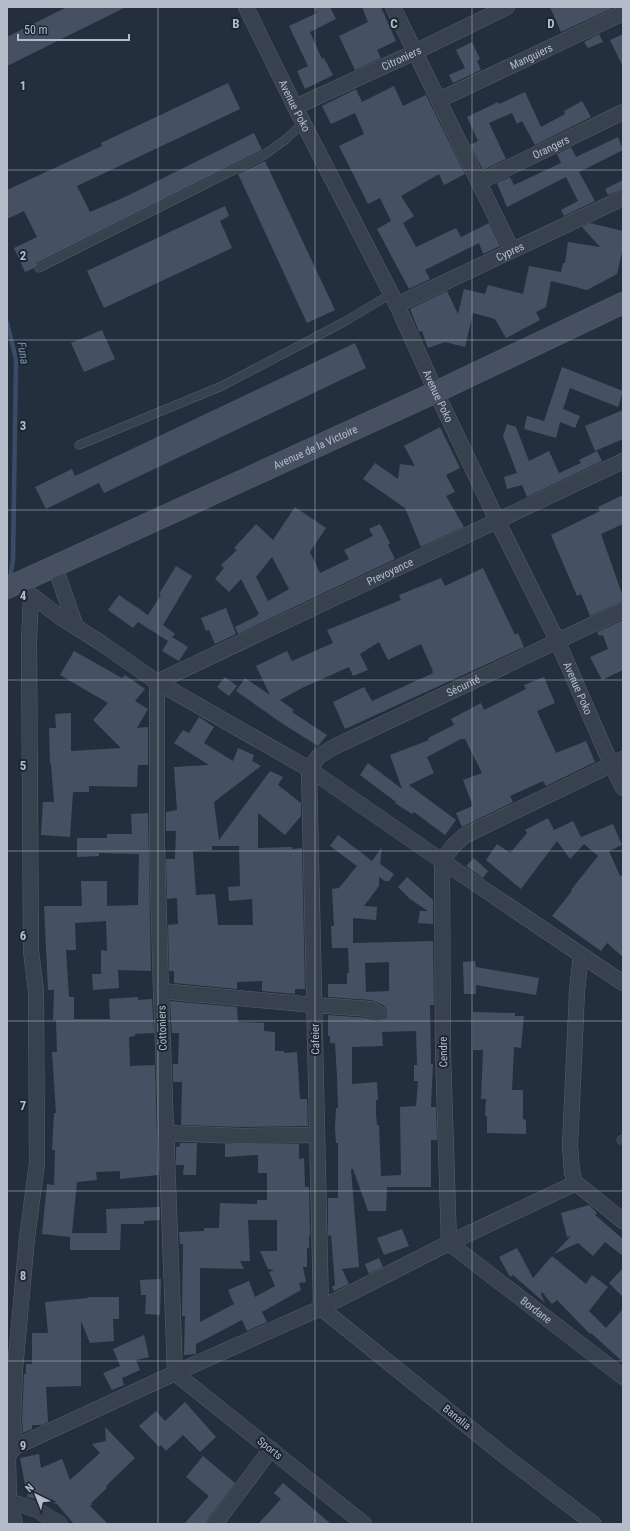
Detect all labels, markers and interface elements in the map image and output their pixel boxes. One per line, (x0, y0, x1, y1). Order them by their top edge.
scale bar (18, 16, 129, 42)
text: B (232, 16, 240, 31)
text: C (390, 16, 398, 31)
text: D (547, 16, 555, 31)
text: 50 m (24, 23, 48, 37)
street label: Manguiers (508, 41, 555, 73)
street label: Citroniers (380, 44, 424, 73)
text: 1 (20, 78, 26, 93)
street label: Avenue Poko (276, 78, 313, 134)
street label: Orangers (531, 133, 572, 162)
street label: Cypres (494, 240, 526, 264)
text: 2 (20, 248, 27, 263)
water label: Funa (14, 341, 32, 365)
street label: Avenue Poko (420, 368, 456, 425)
text: 3 (20, 418, 26, 433)
street label: Avenue de la Victoire (271, 423, 360, 472)
street label: Prevoyance (365, 555, 415, 589)
text: 4 (20, 588, 27, 603)
street label: Avenue Poko (560, 660, 595, 717)
street label: Sécurité (444, 673, 482, 700)
text: 5 (20, 758, 27, 773)
text: 6 (20, 928, 27, 943)
street label: Cottoniers (155, 1005, 170, 1051)
street label: Cafeier (309, 1023, 322, 1055)
street label: Cendre (437, 1037, 450, 1067)
text: 7 (20, 1098, 27, 1113)
text: 8 (20, 1268, 26, 1283)
street label: Bordane (518, 1294, 554, 1327)
street label: Banalia (440, 1402, 473, 1433)
street label: Sports (255, 1434, 285, 1462)
text: 9 (20, 1438, 26, 1453)
north arrow (16, 1475, 56, 1515)
text: N (23, 1481, 37, 1495)

